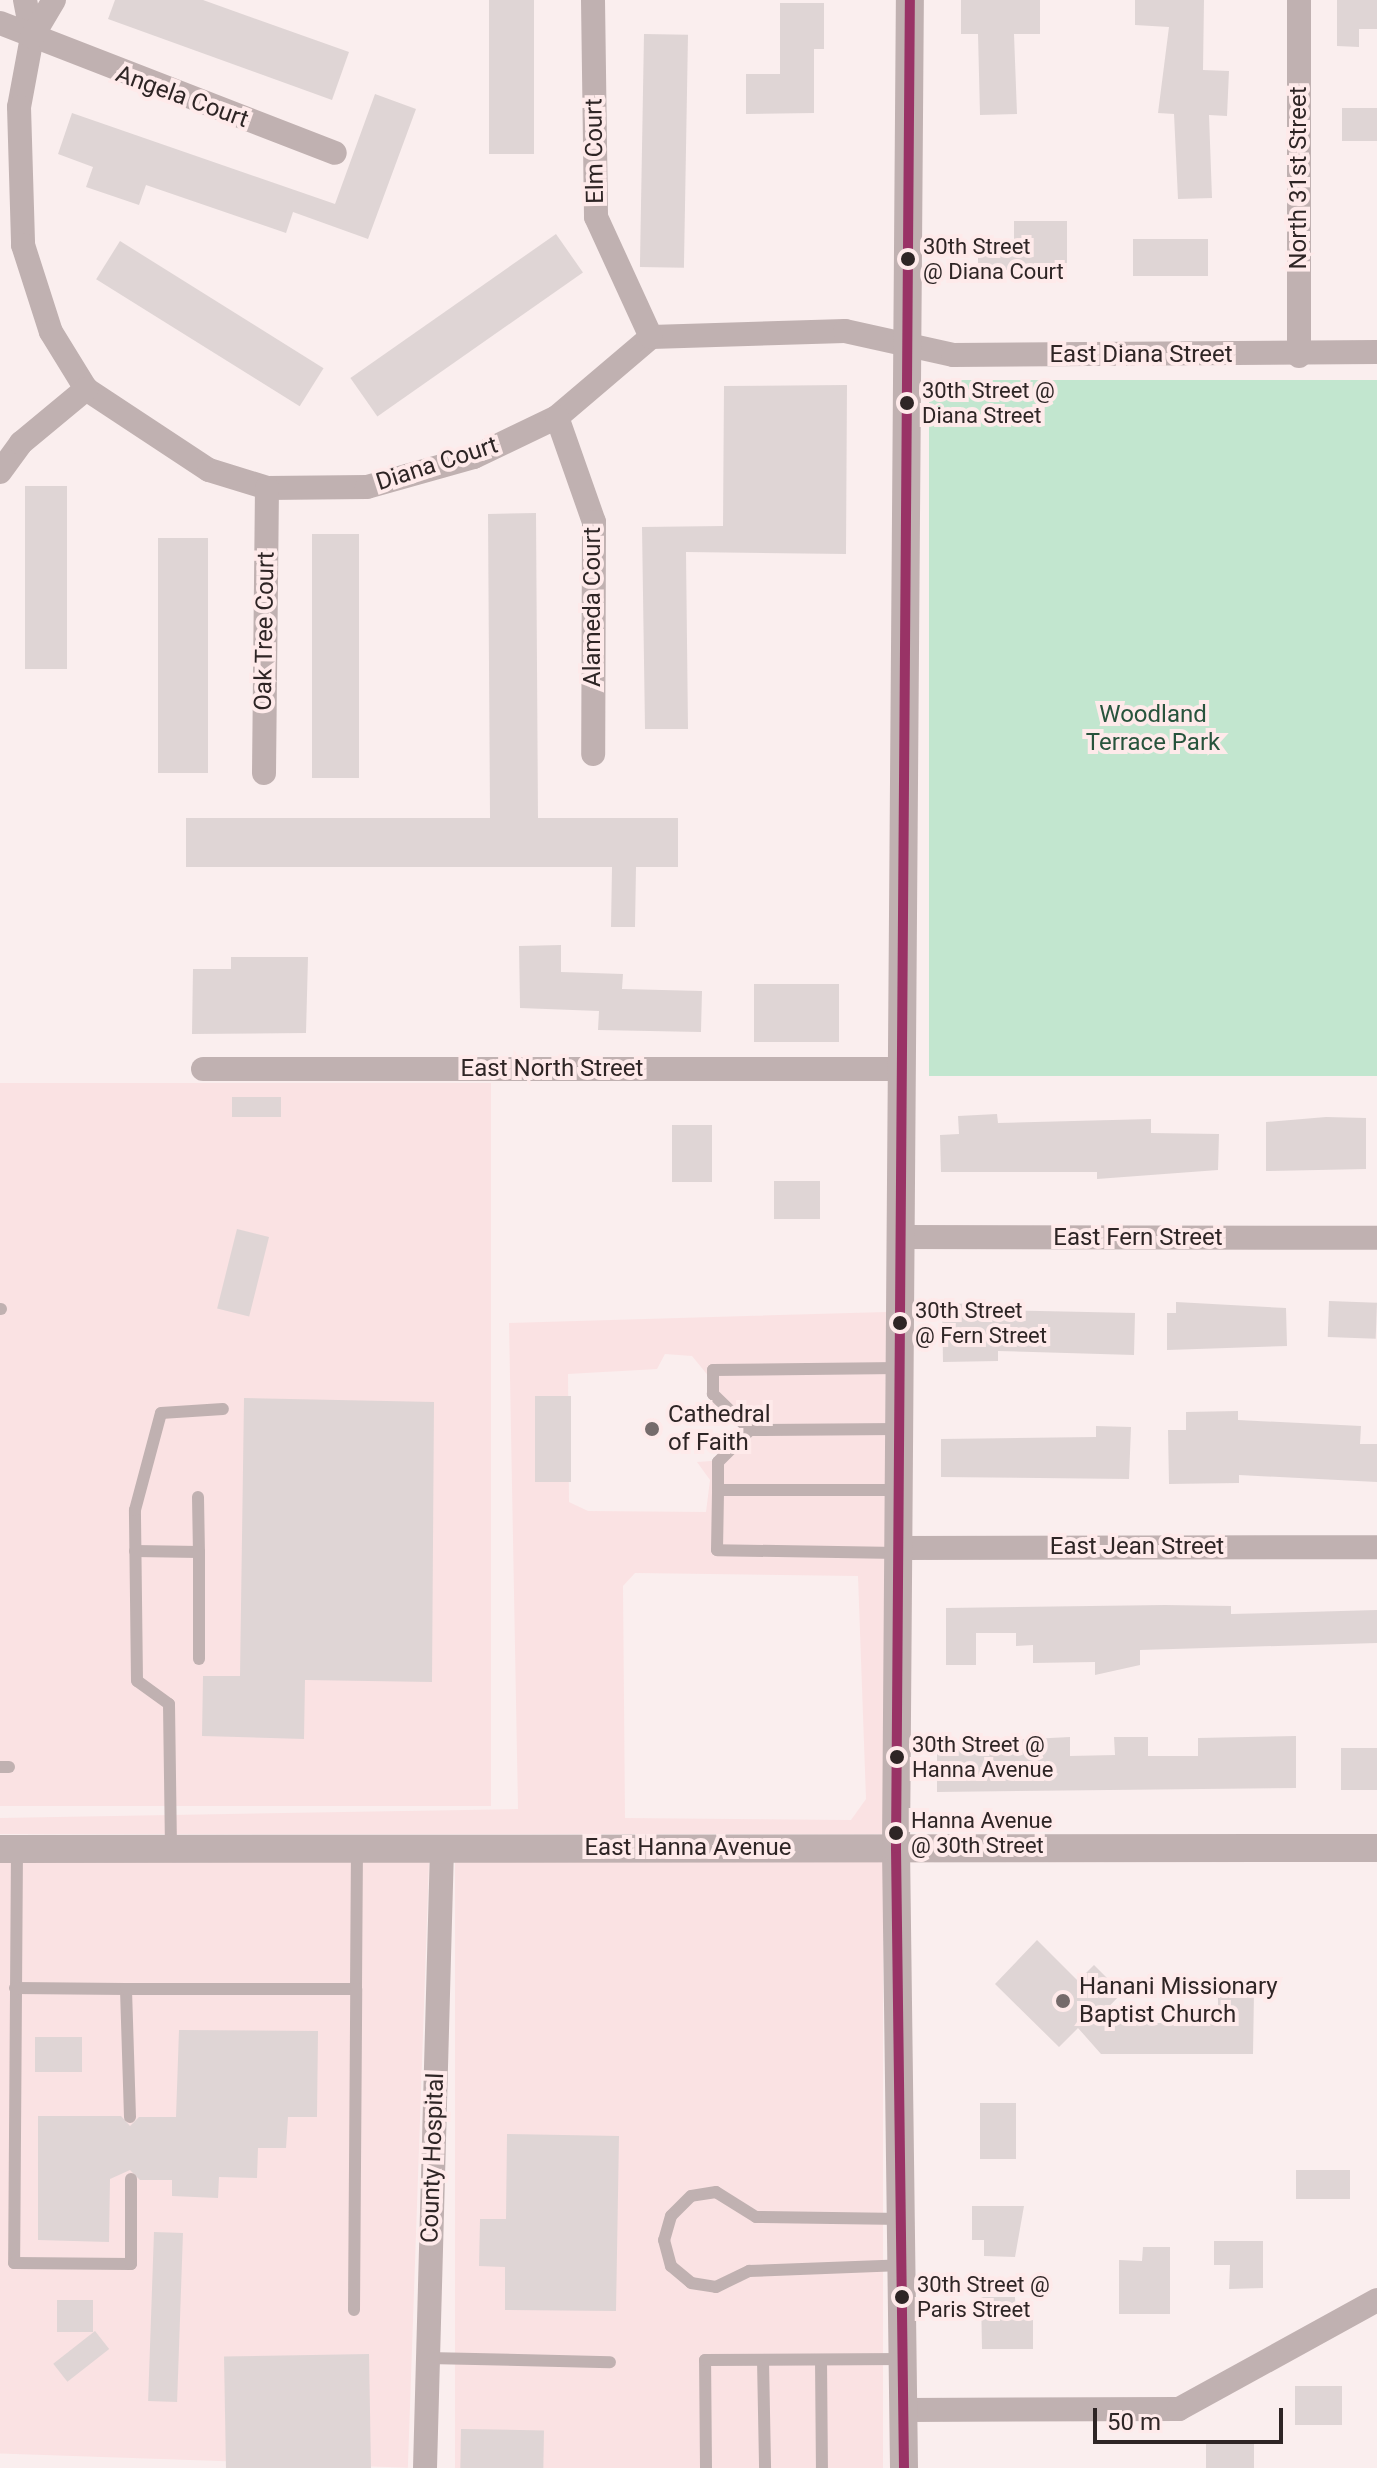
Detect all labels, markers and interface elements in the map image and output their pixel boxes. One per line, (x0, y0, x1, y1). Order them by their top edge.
street label: Angela Court (112, 60, 252, 134)
street label: North 31st Street (1285, 86, 1313, 270)
street label: Elm Court (580, 98, 610, 204)
place label: 30th Street @ Diana Court (923, 233, 1064, 284)
marker: 30th Street @ Diana Court (900, 251, 916, 267)
street label: East Diana Street (1049, 341, 1233, 369)
place label: 30th Street @ Diana Street (922, 377, 1055, 428)
marker: 30th Street @ Diana Street (899, 395, 915, 411)
street label: Diana Court (373, 431, 501, 497)
street label: Alameda Court (579, 527, 607, 687)
street label: Oak Tree Court (249, 551, 281, 711)
park label: Woodland Terrace Park (1086, 701, 1220, 757)
street label: East North Street (461, 1055, 643, 1083)
street label: East Fern Street (1053, 1224, 1223, 1252)
place label: 30th Street @ Fern Street (915, 1297, 1047, 1348)
marker: 30th Street @ Fern Street (892, 1315, 908, 1331)
place label: Cathedral of Faith (668, 1401, 771, 1457)
marker: Cathedral of Faith (643, 1420, 661, 1438)
street label: East Jean Street (1050, 1533, 1224, 1561)
place label: 30th Street @ Hanna Avenue (912, 1731, 1053, 1782)
marker: 30th Street @ Hanna Avenue (889, 1749, 905, 1765)
place label: Hanna Avenue @ 30th Street (911, 1807, 1052, 1858)
marker: Hanna Avenue @ 30th Street (888, 1825, 904, 1841)
street label: East Hanna Avenue (584, 1834, 792, 1862)
place label: Hanani Missionary Baptist Church (1079, 1973, 1278, 2029)
marker: Hanani Missionary Baptist Church (1054, 1992, 1072, 2010)
street label: County Hospital (416, 2072, 450, 2244)
place label: 30th Street @ Paris Street (917, 2271, 1050, 2322)
marker: 30th Street @ Paris Street (894, 2289, 910, 2305)
scale bar (1097, 2392, 1287, 2442)
text: 50 m (1107, 2408, 1161, 2436)

